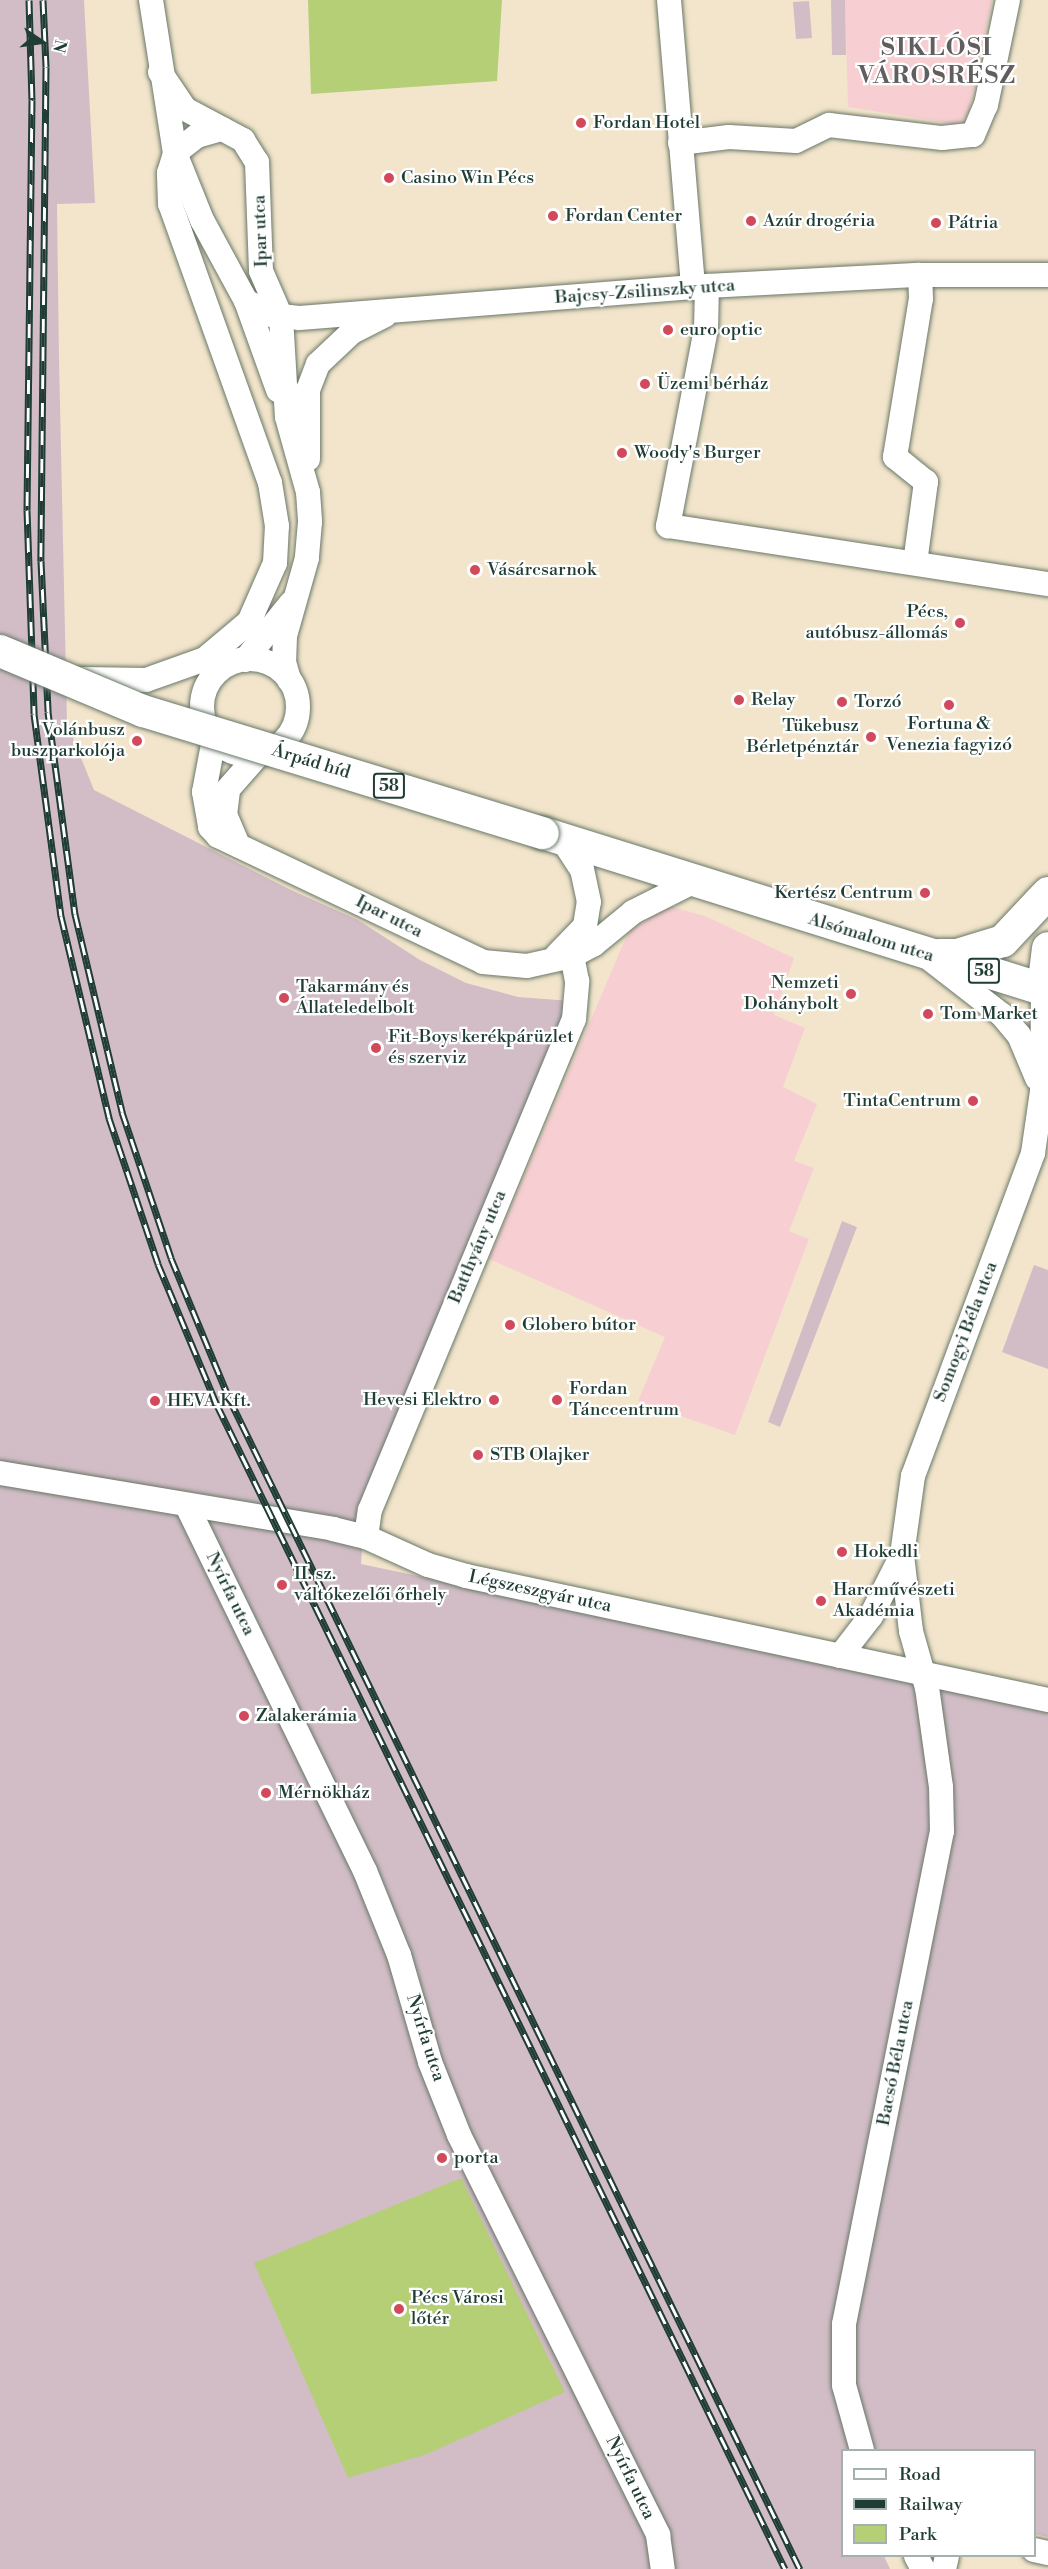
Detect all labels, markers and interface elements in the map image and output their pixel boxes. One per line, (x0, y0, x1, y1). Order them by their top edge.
north arrow (12, 12, 72, 72)
district label: SIKLÓSI VÁROSRÉSZ (858, 35, 1016, 91)
text: N (48, 38, 71, 54)
place label: Fordan Hotel (593, 112, 700, 134)
marker: Fordan Hotel (574, 116, 588, 130)
place label: Casino Win Pécs (401, 167, 534, 189)
marker: Casino Win Pécs (382, 171, 396, 185)
street label: Ipar utca (249, 194, 273, 268)
place label: Fordan Center (565, 205, 682, 227)
marker: Fordan Center (546, 209, 560, 223)
place label: Azúr drogéria (763, 210, 875, 232)
place label: Pátria (948, 212, 998, 234)
marker: Azúr drogéria (744, 214, 758, 228)
marker: Pátria (929, 216, 943, 230)
street label: Bajcsy-Zsilinszky utca (554, 275, 736, 309)
place label: euro optic (680, 319, 763, 341)
marker: euro optic (661, 323, 675, 337)
place label: Üzemi bérház (657, 373, 768, 395)
marker: Üzemi bérház (638, 377, 652, 391)
place label: Woody's Burger (634, 442, 761, 464)
marker: Woody's Burger (615, 446, 629, 460)
place label: Vásárcsarnok (487, 559, 596, 581)
marker: Vásárcsarnok (468, 563, 482, 577)
place label: Pécs, autóbusz-állomás (806, 602, 948, 644)
marker: Pécs, autóbusz-állomás (953, 616, 967, 630)
place label: Relay (751, 689, 795, 711)
place label: Torzó (854, 691, 902, 713)
marker: Relay (732, 693, 746, 707)
marker: Torzó (835, 695, 849, 709)
marker: Fortuna & Venezia fagyizó (942, 698, 956, 712)
place label: Fortuna & Venezia fagyizó (886, 714, 1012, 756)
place label: Tükebusz Bérletpénztár (747, 716, 859, 758)
place label: Volánbusz buszparkolója (11, 720, 125, 762)
marker: Tükebusz Bérletpénztár (864, 730, 878, 744)
marker: Volánbusz buszparkolója (130, 734, 144, 748)
street label: Árpád híd (269, 740, 353, 784)
road number: 58 (372, 773, 406, 799)
place label: Kertész Centrum (774, 882, 913, 904)
marker: Kertész Centrum (918, 886, 932, 900)
street label: Ipar utca (352, 891, 426, 943)
street label: Alsómalom utca (806, 909, 936, 967)
road number: 58 (968, 958, 1000, 984)
place label: Nemzeti Dohánybolt (744, 973, 839, 1016)
place label: Takarmány és Állateledelbolt (296, 977, 415, 1020)
marker: Nemzeti Dohánybolt (844, 987, 858, 1001)
marker: Takarmány és Állateledelbolt (277, 991, 291, 1005)
place label: Tom Market (940, 1003, 1038, 1025)
marker: Tom Market (921, 1007, 935, 1021)
place label: Fit-Boys kerékpárüzlet és szerviz (388, 1027, 574, 1070)
marker: Fit-Boys kerékpárüzlet és szerviz (369, 1041, 383, 1055)
place label: TintaCentrum (843, 1090, 961, 1112)
marker: TintaCentrum (966, 1094, 980, 1108)
street label: Batthyány utca (444, 1187, 512, 1307)
street label: Somogyi Béla utca (929, 1259, 1003, 1405)
place label: Globero bútor (522, 1314, 636, 1336)
marker: Globero bútor (503, 1318, 517, 1332)
place label: Fordan Tánccentrum (569, 1379, 679, 1422)
place label: Hevesi Elektro (363, 1389, 482, 1411)
place label: HEVA Kft. (167, 1390, 251, 1412)
marker: Hevesi Elektro (487, 1393, 501, 1407)
marker: Fordan Tánccentrum (550, 1393, 564, 1407)
marker: HEVA Kft. (148, 1394, 162, 1408)
place label: STB Olajker (490, 1444, 590, 1466)
marker: STB Olajker (471, 1448, 485, 1462)
place label: Hokedli (854, 1541, 918, 1563)
marker: Hokedli (835, 1545, 849, 1559)
street label: Nyírfa utca (201, 1549, 259, 1639)
place label: II. sz. váltókezelői őrhely (294, 1564, 446, 1606)
street label: Légszeszgyár utca (467, 1566, 613, 1618)
marker: II. sz. váltókezelői őrhely (275, 1578, 289, 1592)
place label: Harcművészeti Akadémia (833, 1580, 955, 1622)
marker: Harcművészeti Akadémia (814, 1594, 828, 1608)
place label: Zalakerámia (256, 1705, 357, 1727)
marker: Zalakerámia (237, 1709, 251, 1723)
place label: Mérnökház (278, 1782, 370, 1804)
marker: Mérnökház (259, 1786, 273, 1800)
street label: Nyírfa utca (401, 1992, 449, 2084)
street label: Bacsó Béla utca (873, 1999, 919, 2127)
place label: porta (454, 2147, 499, 2169)
marker: porta (435, 2151, 449, 2165)
place label: Pécs Városi lőtér (411, 2288, 504, 2330)
marker: Pécs Városi lőtér (392, 2302, 406, 2316)
street label: Nyírfa utca (601, 2433, 659, 2523)
legend (841, 2449, 1036, 2557)
text: Road (899, 2463, 941, 2486)
text: Railway (899, 2493, 962, 2516)
text: Park (899, 2523, 936, 2546)

